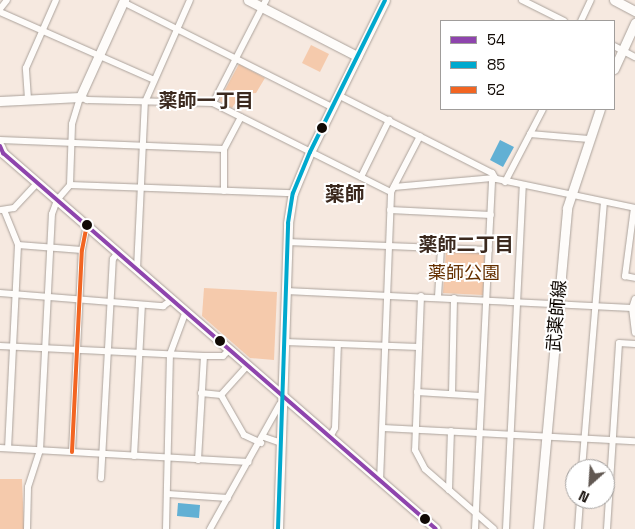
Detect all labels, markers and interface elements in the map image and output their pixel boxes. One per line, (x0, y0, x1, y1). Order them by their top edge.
legend (440, 20, 615, 110)
text: 54 (487, 30, 505, 49)
text: 85 (487, 55, 505, 74)
text: 52 (487, 80, 505, 99)
district label: 薬師一丁目 (159, 90, 253, 112)
unlabelled marker (317, 123, 327, 133)
district label: 薬師 (325, 182, 365, 206)
unlabelled marker (82, 220, 92, 230)
district label: 薬師二丁目 (419, 234, 513, 256)
park label: 薬師公園 (428, 262, 500, 284)
street label: 武薬師線 (543, 279, 571, 353)
unlabelled marker (215, 336, 225, 346)
north arrow (565, 459, 615, 509)
text: N (576, 486, 592, 507)
unlabelled marker (420, 514, 430, 524)

